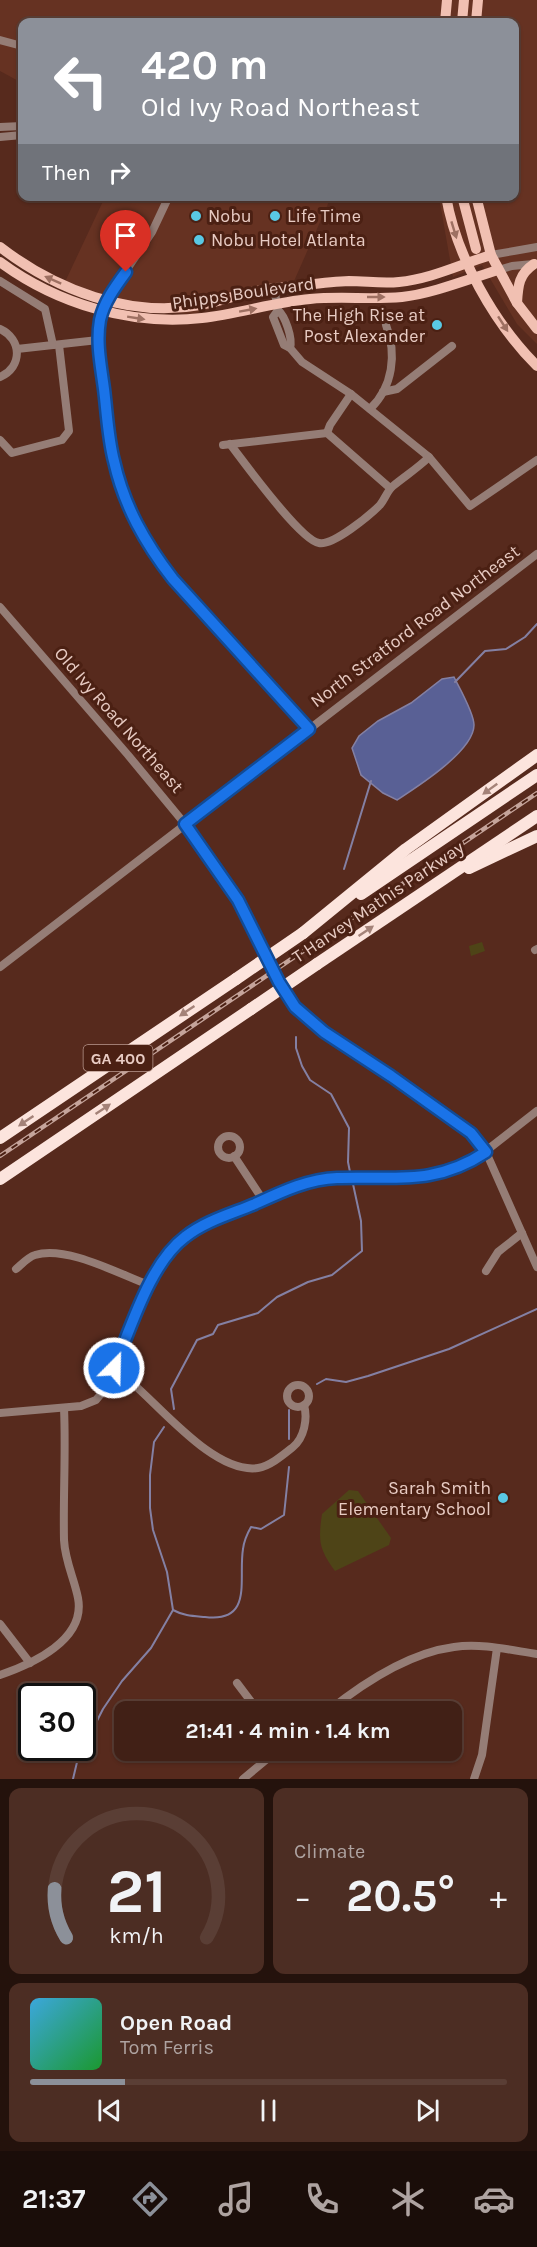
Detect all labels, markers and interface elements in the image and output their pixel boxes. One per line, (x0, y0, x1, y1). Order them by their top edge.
text: 420 m (141, 40, 268, 90)
icon: left (42, 42, 120, 120)
text: Old Ivy Road Northeast (141, 91, 420, 123)
icon: right (103, 156, 136, 189)
text: Then (42, 160, 91, 186)
place label: Nobu (208, 205, 252, 227)
place label: Life Time (287, 205, 361, 227)
marker: Nobu (189, 209, 203, 223)
marker: Life Time (268, 209, 282, 223)
pin (100, 210, 151, 272)
icon: arrive (109, 219, 142, 252)
one-way arrow (450, 221, 459, 239)
place label: Nobu Hotel Atlanta (211, 229, 366, 251)
marker: Nobu Hotel Atlanta (192, 233, 206, 247)
street label: Phipps Boulevard (171, 272, 315, 314)
one-way arrow (44, 275, 62, 285)
one-way arrow (367, 292, 386, 302)
place label: The High Rise at Post Alexander (293, 304, 425, 347)
one-way arrow (238, 305, 257, 314)
one-way arrow (126, 313, 145, 322)
one-way arrow (497, 315, 509, 331)
marker: The High Rise at Post Alexander (430, 318, 444, 332)
street label: North Stratford Road Northeast (306, 540, 524, 712)
street label: Old Ivy Road Northeast (50, 643, 188, 797)
one-way arrow (482, 783, 498, 795)
street label: T Harvey Mathis Parkway (288, 836, 469, 968)
one-way arrow (358, 926, 374, 937)
one-way arrow (179, 1005, 195, 1016)
road number: GA 400 (84, 1045, 152, 1071)
one-way arrow (95, 1104, 111, 1115)
one-way arrow (17, 1115, 34, 1126)
position arrow (82, 1336, 146, 1400)
place label: Sarah Smith Elementary School (338, 1477, 491, 1520)
marker: Sarah Smith Elementary School (496, 1491, 510, 1505)
speed limit sign: 30 (18, 1683, 96, 1761)
text: 21:41 · 4 min · 1.4 km (185, 1718, 391, 1744)
text: Climate (294, 1840, 365, 1863)
text: 21 (106, 1855, 166, 1928)
text: 20.5° (346, 1870, 455, 1922)
text: − (294, 1878, 311, 1916)
text: + (490, 1878, 507, 1916)
text: km/h (109, 1923, 164, 1948)
text: Open Road (120, 2010, 232, 2036)
text: Tom Ferris (120, 2036, 214, 2059)
icon: previous (93, 2094, 126, 2127)
icon: pause (252, 2094, 285, 2127)
icon: next (411, 2094, 444, 2127)
icon: directions (129, 2178, 171, 2220)
icon: music (215, 2178, 257, 2220)
icon: phone (301, 2178, 343, 2220)
icon: climate (387, 2178, 429, 2220)
icon: car (473, 2178, 515, 2220)
text: 21:37 (22, 2183, 85, 2215)

